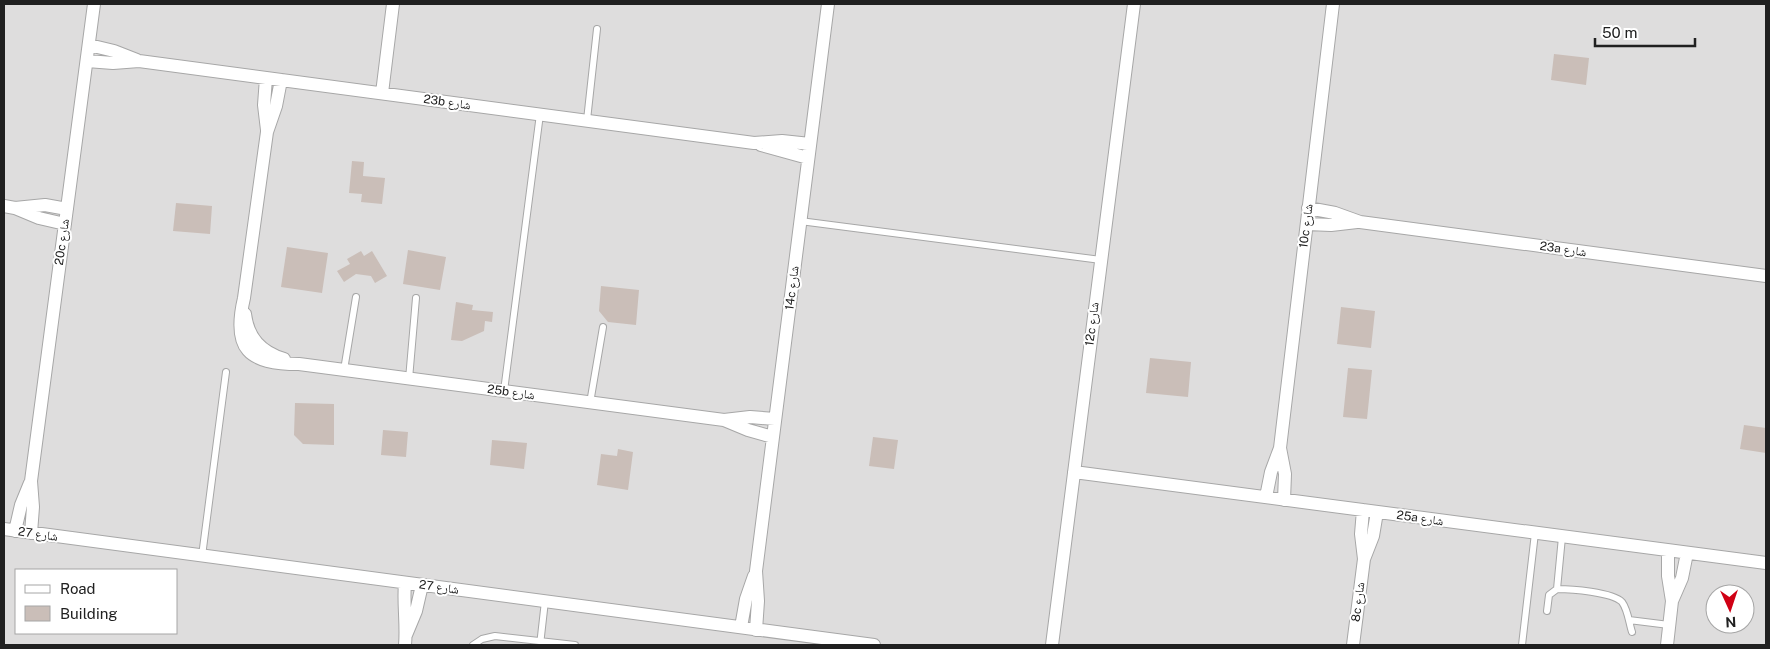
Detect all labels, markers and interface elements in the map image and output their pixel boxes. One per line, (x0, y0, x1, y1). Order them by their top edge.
scale bar (1595, 15, 1695, 47)
text: 50 m (1602, 24, 1637, 41)
street label: 23b شارع (422, 92, 472, 113)
street label: 10c شارع (1296, 203, 1317, 249)
street label: 20c شارع (52, 218, 73, 266)
street label: 23a شارع (1539, 239, 1587, 260)
street label: 14c شارع (782, 265, 803, 311)
street label: 12c شارع (1082, 301, 1103, 347)
street label: 25b شارع (486, 382, 536, 403)
street label: 25a شارع (1396, 508, 1444, 529)
street label: شارع 27 (17, 524, 59, 545)
legend (15, 569, 178, 634)
street label: شارع 27 (418, 577, 460, 598)
text: Road (60, 580, 96, 597)
street label: 8c شارع (1349, 581, 1368, 623)
north arrow (1705, 584, 1755, 634)
text: Building (60, 605, 118, 622)
text: N (1725, 614, 1737, 630)

